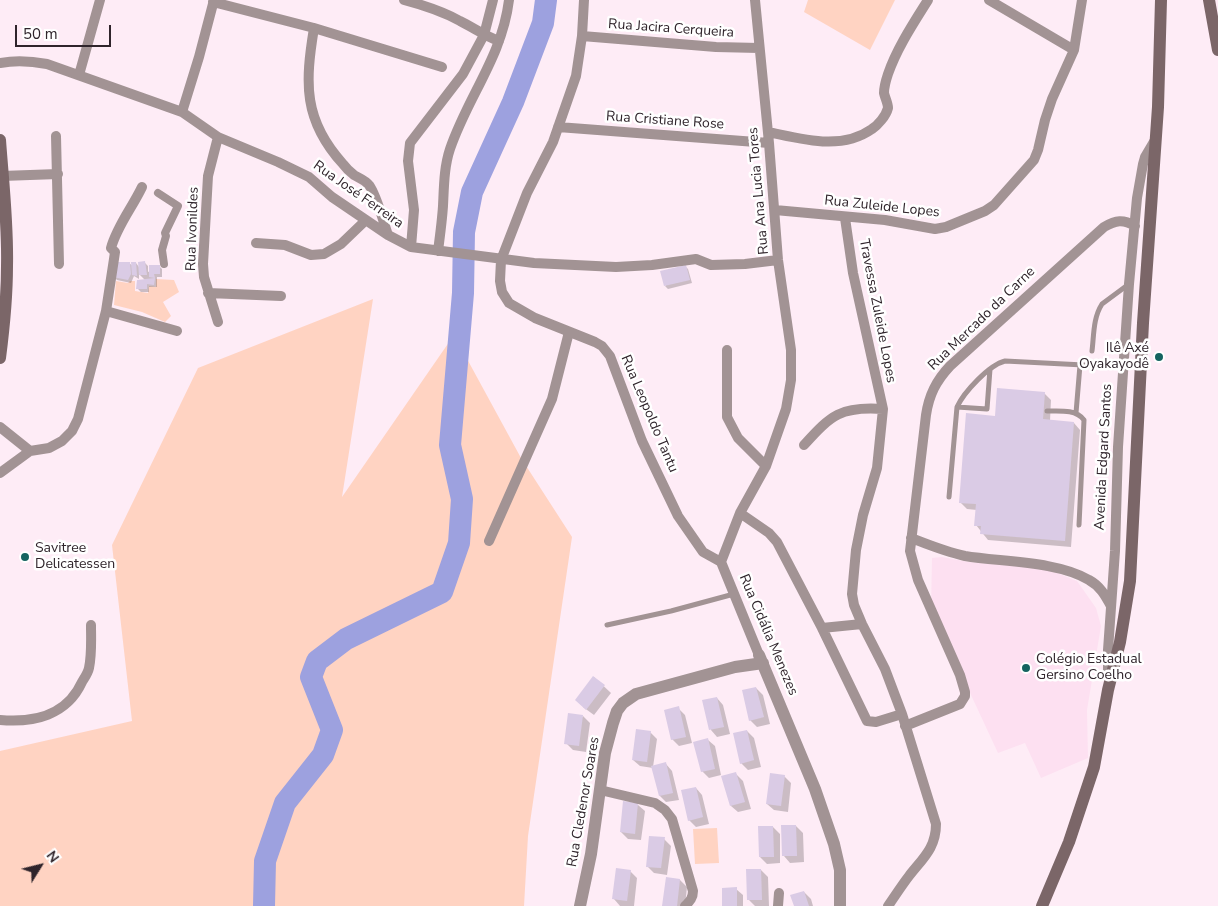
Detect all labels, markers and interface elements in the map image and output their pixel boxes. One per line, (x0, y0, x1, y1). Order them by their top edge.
scale bar (18, 15, 114, 47)
street label: Rua Jacira Cerqueira (607, 16, 735, 42)
text: 50 m (23, 24, 58, 44)
street label: Rua Cristiane Rose (605, 108, 725, 134)
street label: Rua Ana Lucia Tores (745, 127, 773, 255)
street label: Rua José Ferreira (310, 158, 406, 232)
street label: Rua Ivonildes (183, 187, 203, 271)
street label: Rua Zuleide Lopes (824, 193, 940, 221)
street label: Travessa Zuleide Lopes (855, 238, 899, 384)
street label: Rua Mercado da Carne (925, 264, 1039, 374)
place label: Ilê Axé Oyakayodê (1079, 341, 1149, 374)
marker: Ilê Axé Oyakayodê (1153, 351, 1165, 363)
street label: Rua Leopoldo Tantu (617, 353, 681, 475)
street label: Avenida Edgard Santos (1092, 383, 1116, 531)
place label: Savitree Delicatessen (35, 541, 115, 574)
marker: Savitree Delicatessen (19, 551, 31, 563)
street label: Rua Cidália Menezes (735, 572, 801, 698)
place label: Colégio Estadual Gersino Coelho (1036, 652, 1142, 684)
marker: Colégio Estadual Gersino Coelho (1020, 662, 1032, 674)
street label: Rua Cledenor Soares (564, 736, 604, 868)
north arrow (15, 841, 65, 891)
text: N (42, 847, 63, 867)

